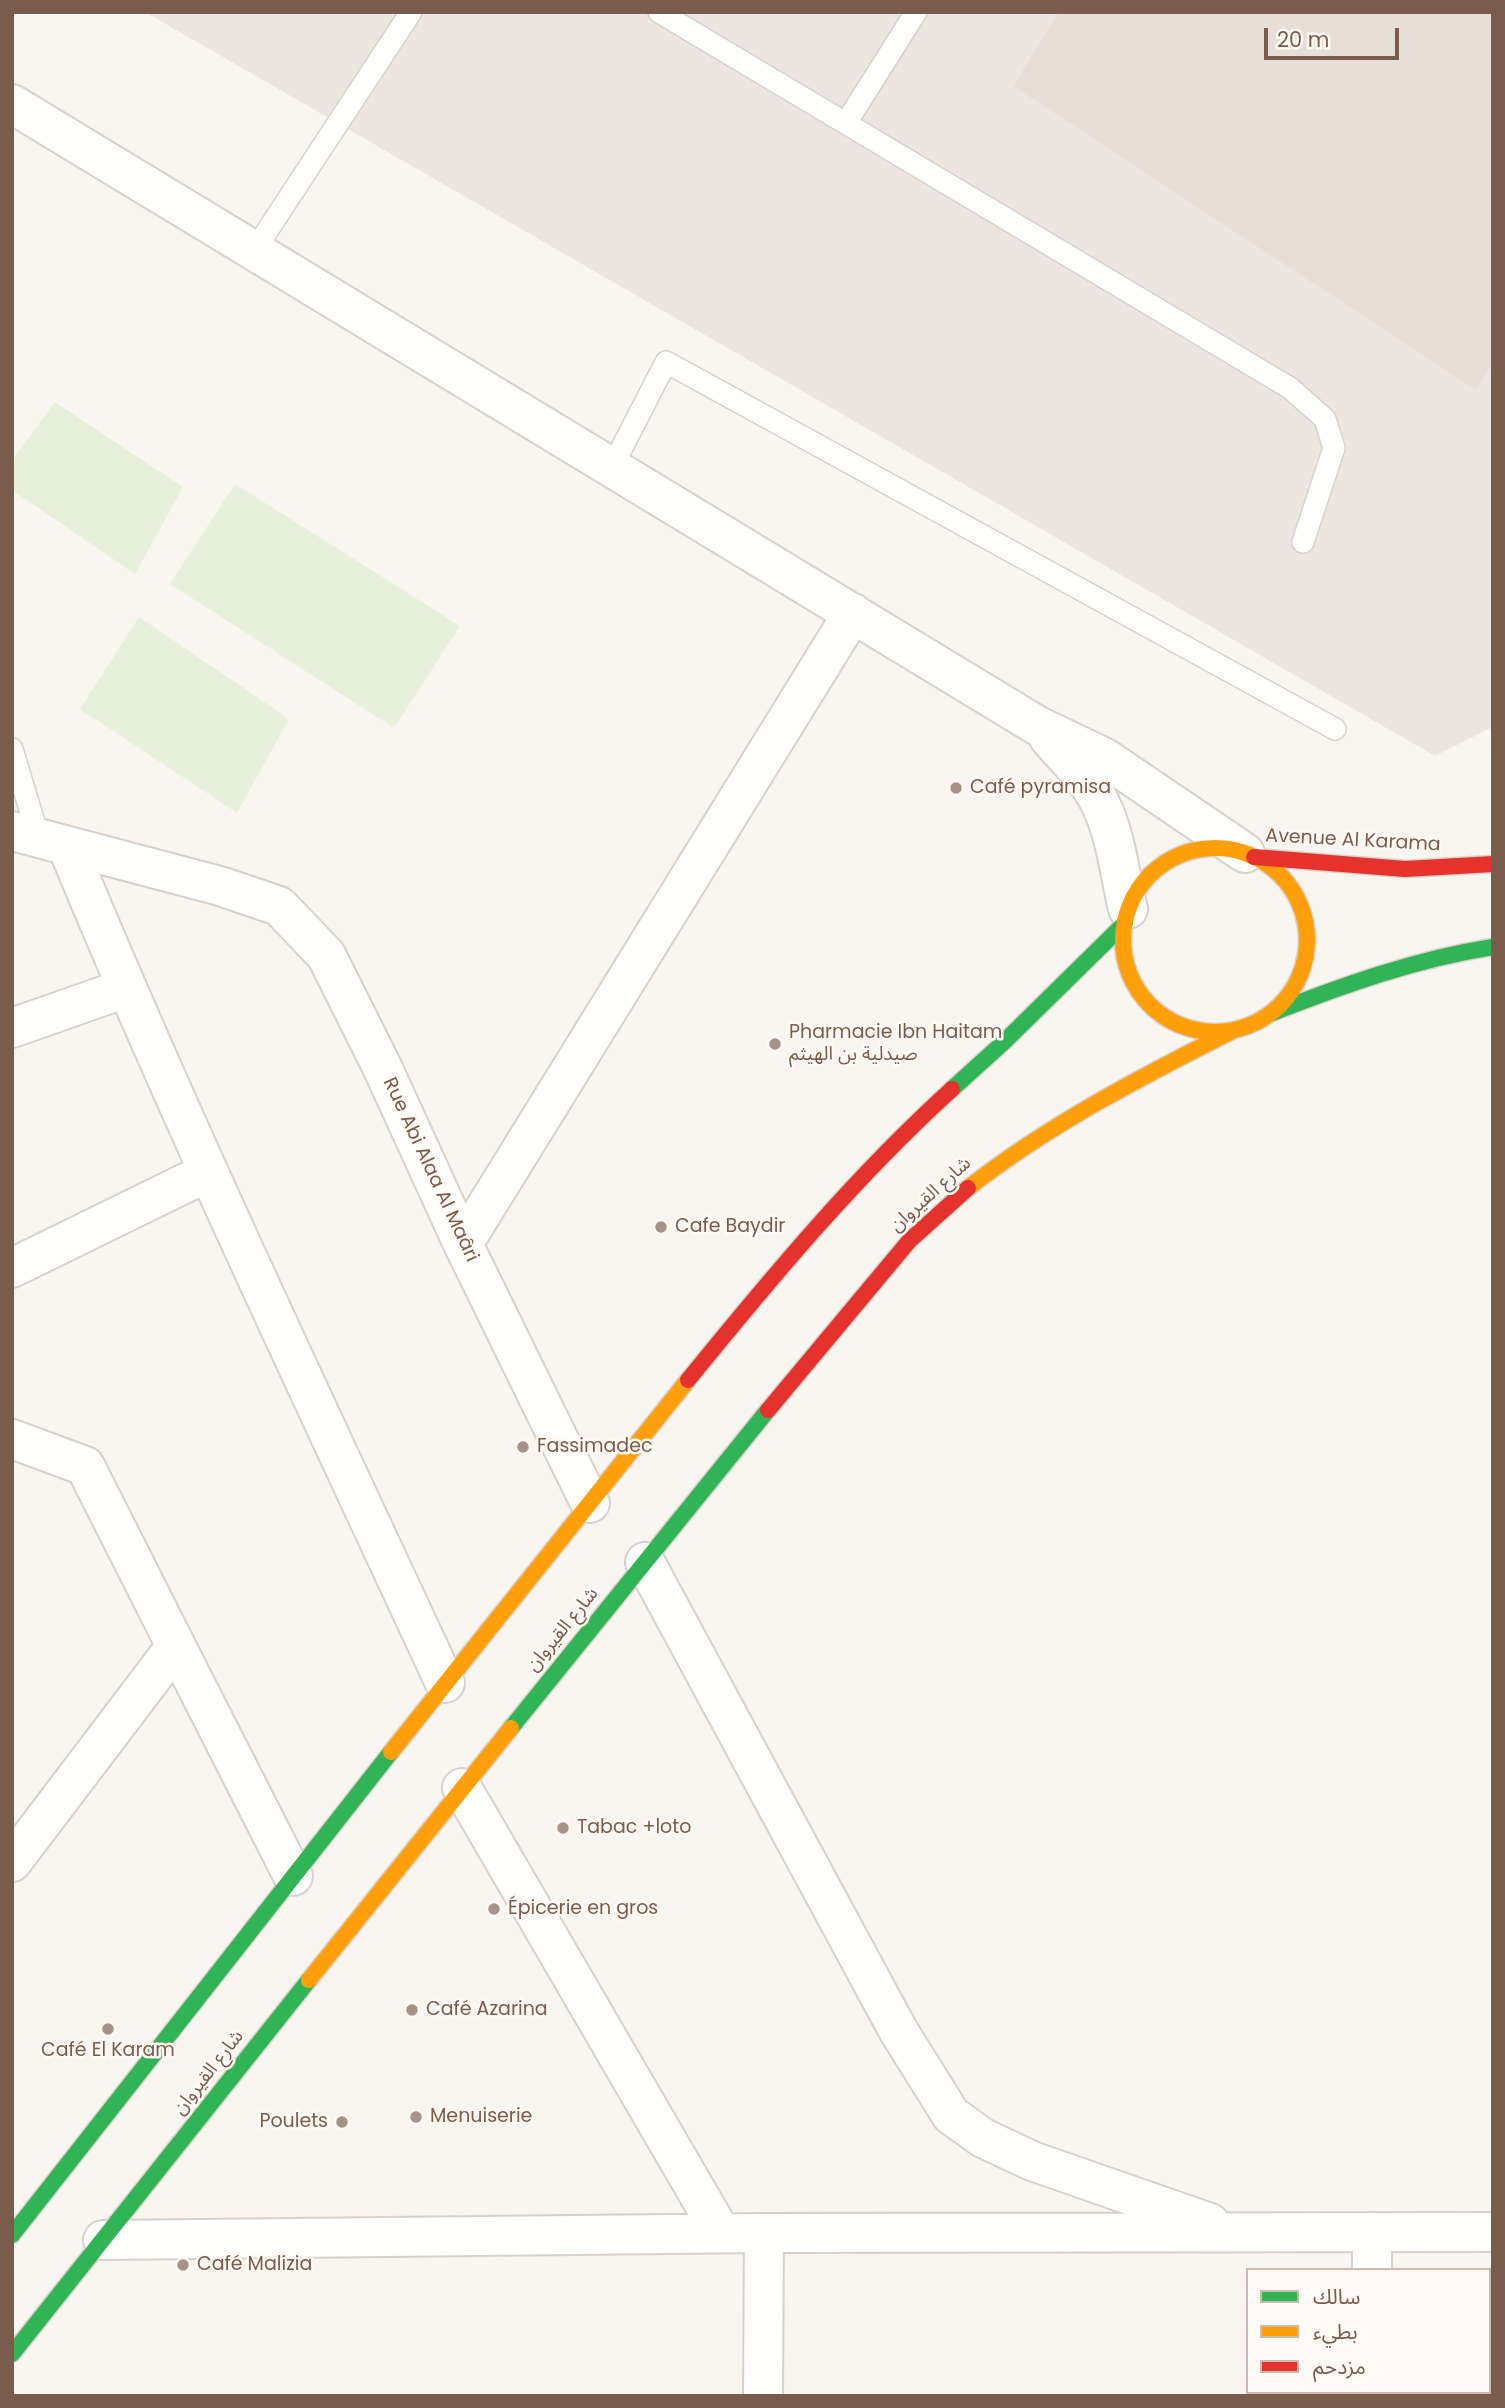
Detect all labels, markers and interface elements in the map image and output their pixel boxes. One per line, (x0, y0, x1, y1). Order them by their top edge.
scale bar (1267, 14, 1402, 58)
text: 20 m (1277, 25, 1330, 54)
place label: Café pyramisa (970, 777, 1111, 799)
marker: Café pyramisa (948, 780, 964, 796)
street label: Avenue Al Karama (1265, 825, 1441, 857)
place label: Pharmacie Ibn Haitam صيدلية بن الهيثم (789, 1022, 1002, 1066)
marker: Pharmacie Ibn Haitam صيدلية بن الهيثم (767, 1036, 783, 1052)
street label: Rue Abi Alaa Al Maâri (377, 1074, 483, 1266)
street label: شارع القيروان (886, 1153, 976, 1237)
place label: Cafe Baydir (675, 1216, 785, 1238)
marker: Cafe Baydir (653, 1219, 669, 1235)
place label: Fassimadec (537, 1436, 653, 1458)
marker: Fassimadec (515, 1439, 531, 1455)
street label: شارع القيروان (522, 1583, 604, 1677)
place label: Tabac +loto (577, 1817, 691, 1839)
marker: Tabac +loto (555, 1820, 571, 1836)
place label: Épicerie en gros (508, 1898, 658, 1920)
marker: Épicerie en gros (486, 1901, 502, 1917)
place label: Café Azarina (426, 1999, 548, 2021)
marker: Café Azarina (404, 2002, 420, 2018)
marker: Café El Karam (100, 2021, 116, 2037)
street label: شارع القيروان (169, 2026, 249, 2120)
place label: Café El Karam (41, 2040, 175, 2062)
place label: Menuiserie (430, 2106, 532, 2128)
marker: Menuiserie (408, 2109, 424, 2125)
place label: Poulets (259, 2111, 328, 2133)
marker: Poulets (334, 2114, 350, 2130)
place label: Café Malizia (197, 2254, 312, 2276)
marker: Café Malizia (175, 2257, 191, 2273)
legend (1246, 2268, 1491, 2394)
text: سالك (1313, 2282, 1360, 2311)
text: بطيء (1313, 2317, 1358, 2346)
text: مزدحم (1313, 2352, 1366, 2381)

